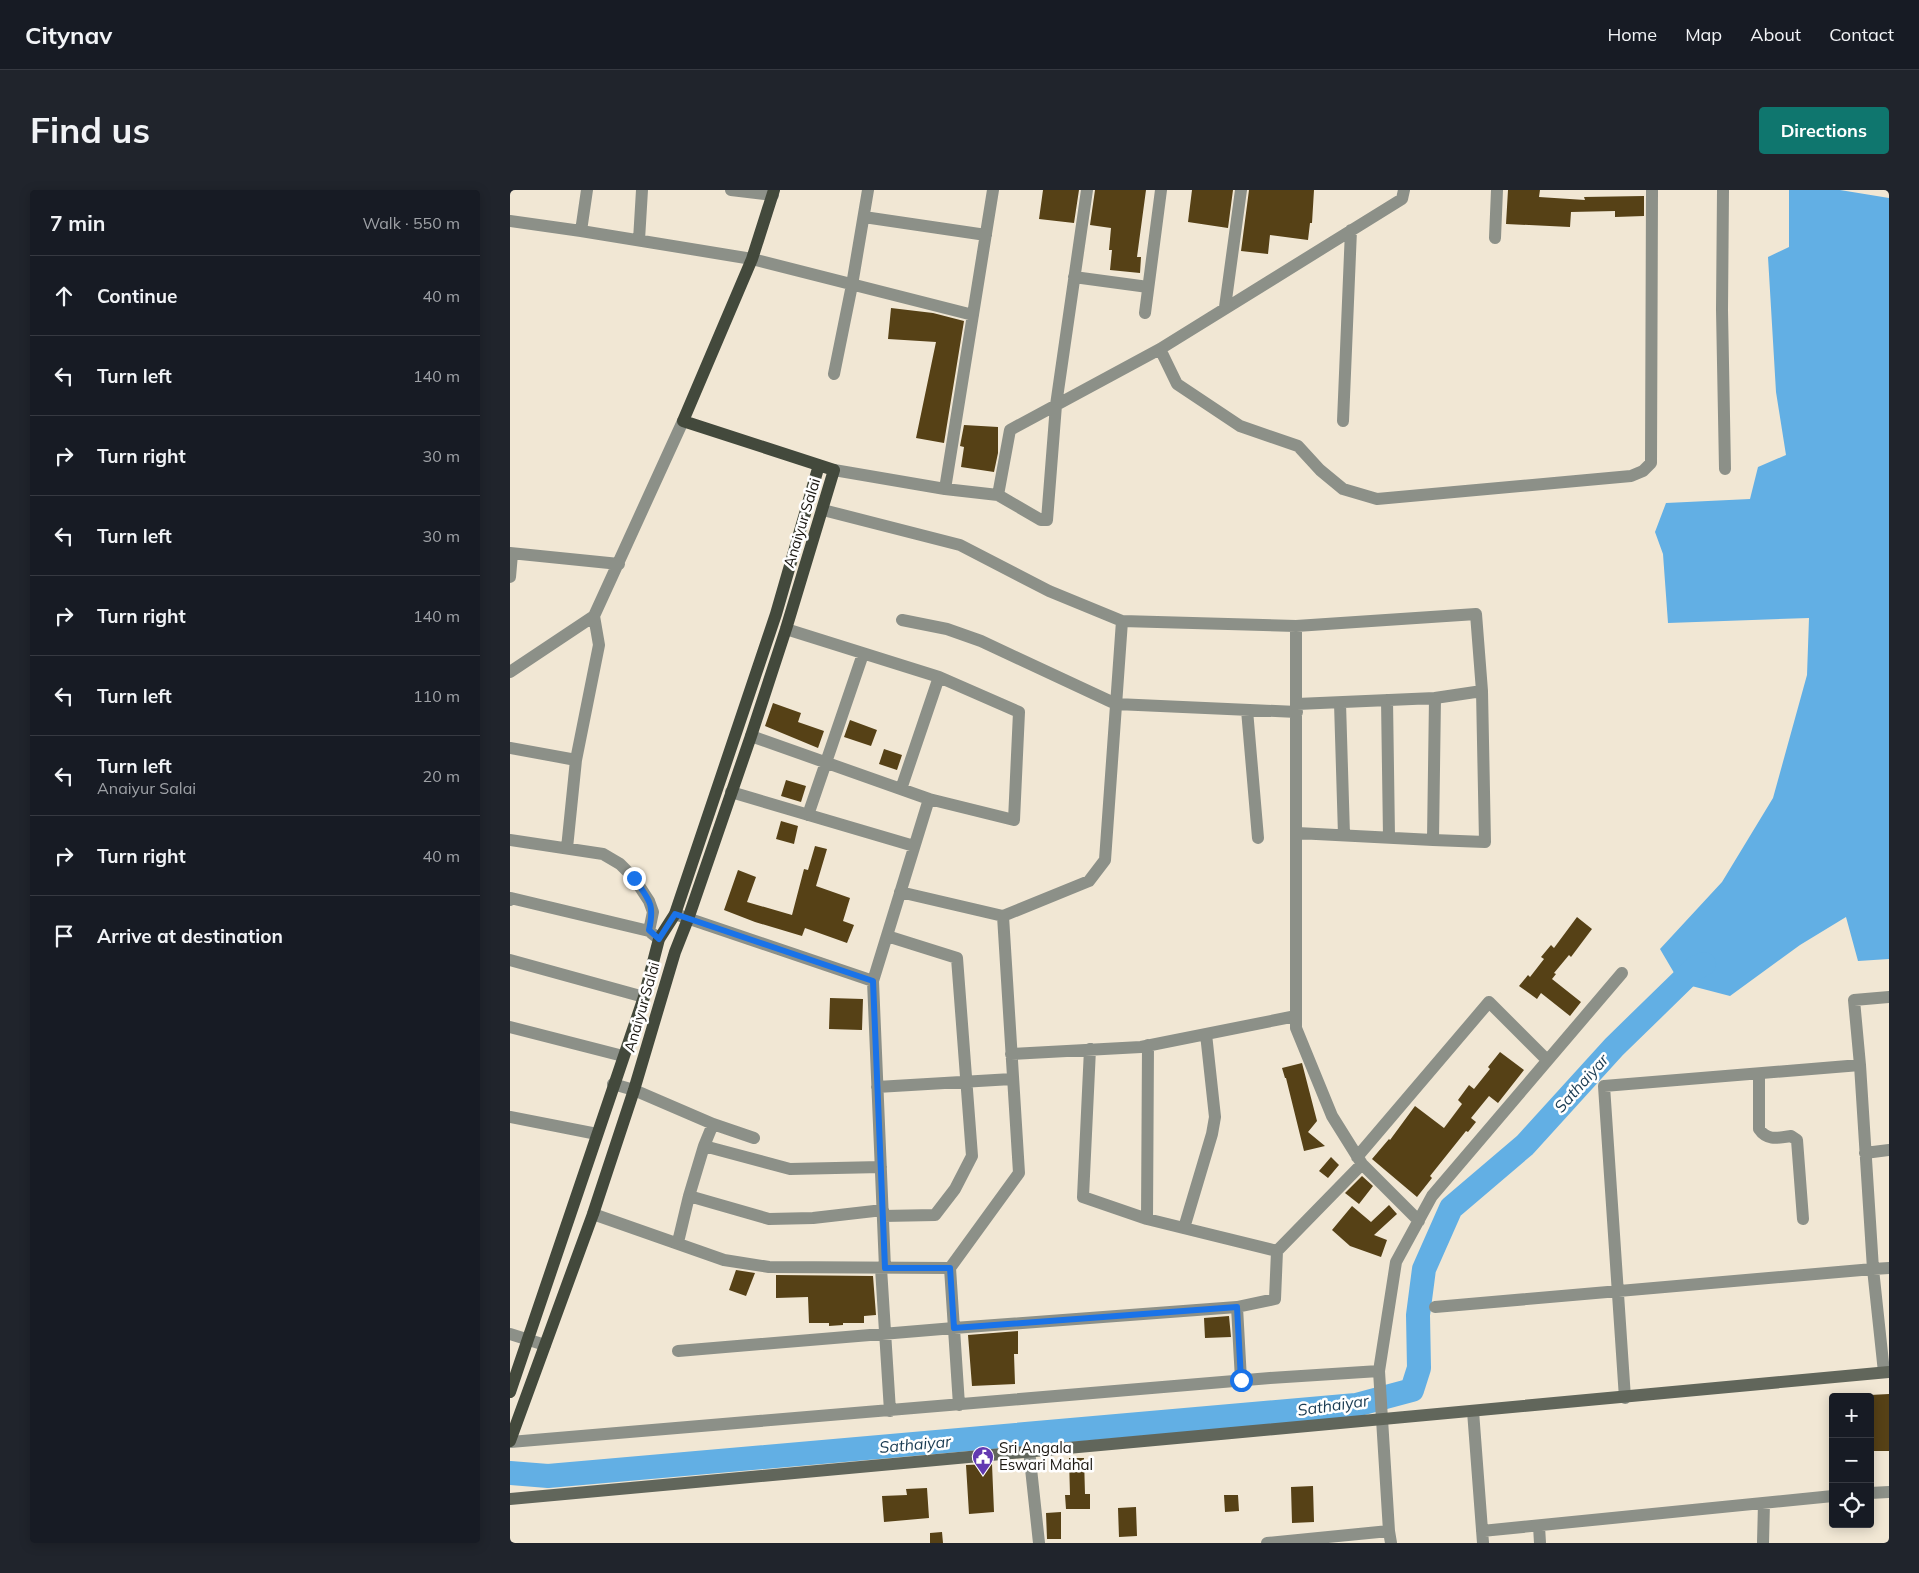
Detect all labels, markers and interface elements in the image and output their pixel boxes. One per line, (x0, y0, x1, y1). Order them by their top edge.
text: Citynav (25, 20, 112, 50)
text: Home (1607, 23, 1657, 46)
text: Map (1685, 23, 1722, 46)
text: About (1750, 23, 1801, 46)
text: Contact (1829, 23, 1894, 46)
button: Directions (1759, 107, 1889, 154)
text: Find us (30, 108, 150, 152)
text: 7 min (50, 210, 105, 236)
text: Walk · 550 m (362, 213, 460, 233)
icon: ahead (50, 282, 78, 310)
text: Continue (97, 284, 177, 308)
text: 40 m (423, 286, 460, 306)
icon: left (50, 362, 78, 390)
text: Turn left (97, 364, 172, 388)
text: 140 m (413, 366, 460, 386)
icon: right (50, 442, 78, 470)
text: Turn right (97, 444, 186, 468)
text: 30 m (423, 446, 460, 466)
street label: Anaiyur Salai (779, 476, 824, 570)
icon: left (50, 522, 78, 550)
text: Turn left (97, 524, 172, 548)
text: 30 m (423, 526, 460, 546)
icon: right (50, 602, 78, 630)
text: Turn right (97, 604, 186, 628)
text: 140 m (413, 606, 460, 626)
icon: left (50, 682, 78, 710)
text: Turn left (97, 684, 172, 708)
text: 110 m (413, 686, 460, 706)
text: Turn left (97, 754, 172, 778)
icon: left (50, 762, 78, 790)
text: 20 m (423, 766, 460, 786)
text: Anaiyur Salai (97, 778, 196, 798)
icon: right (50, 842, 78, 870)
text: Turn right (97, 844, 186, 868)
text: 40 m (423, 846, 460, 866)
route end (623, 867, 646, 890)
icon: arrive (50, 922, 78, 950)
text: Arrive at destination (97, 924, 283, 948)
street label: Anaiyur Salai (620, 960, 663, 1054)
water label: Sathaiyar (1550, 1049, 1613, 1116)
route start (1230, 1369, 1253, 1392)
water label: Sathaiyar (1296, 1390, 1371, 1420)
map controls (1829, 1393, 1874, 1528)
button: + (1829, 1393, 1874, 1438)
water label: Sathaiyar (878, 1431, 953, 1457)
place label: Sri Angala Eswari Mahal (999, 1438, 1093, 1474)
button: − (1829, 1438, 1874, 1483)
public building icon: Sri Angala Eswari Mahal (971, 1445, 995, 1476)
button: locate (1829, 1483, 1874, 1528)

